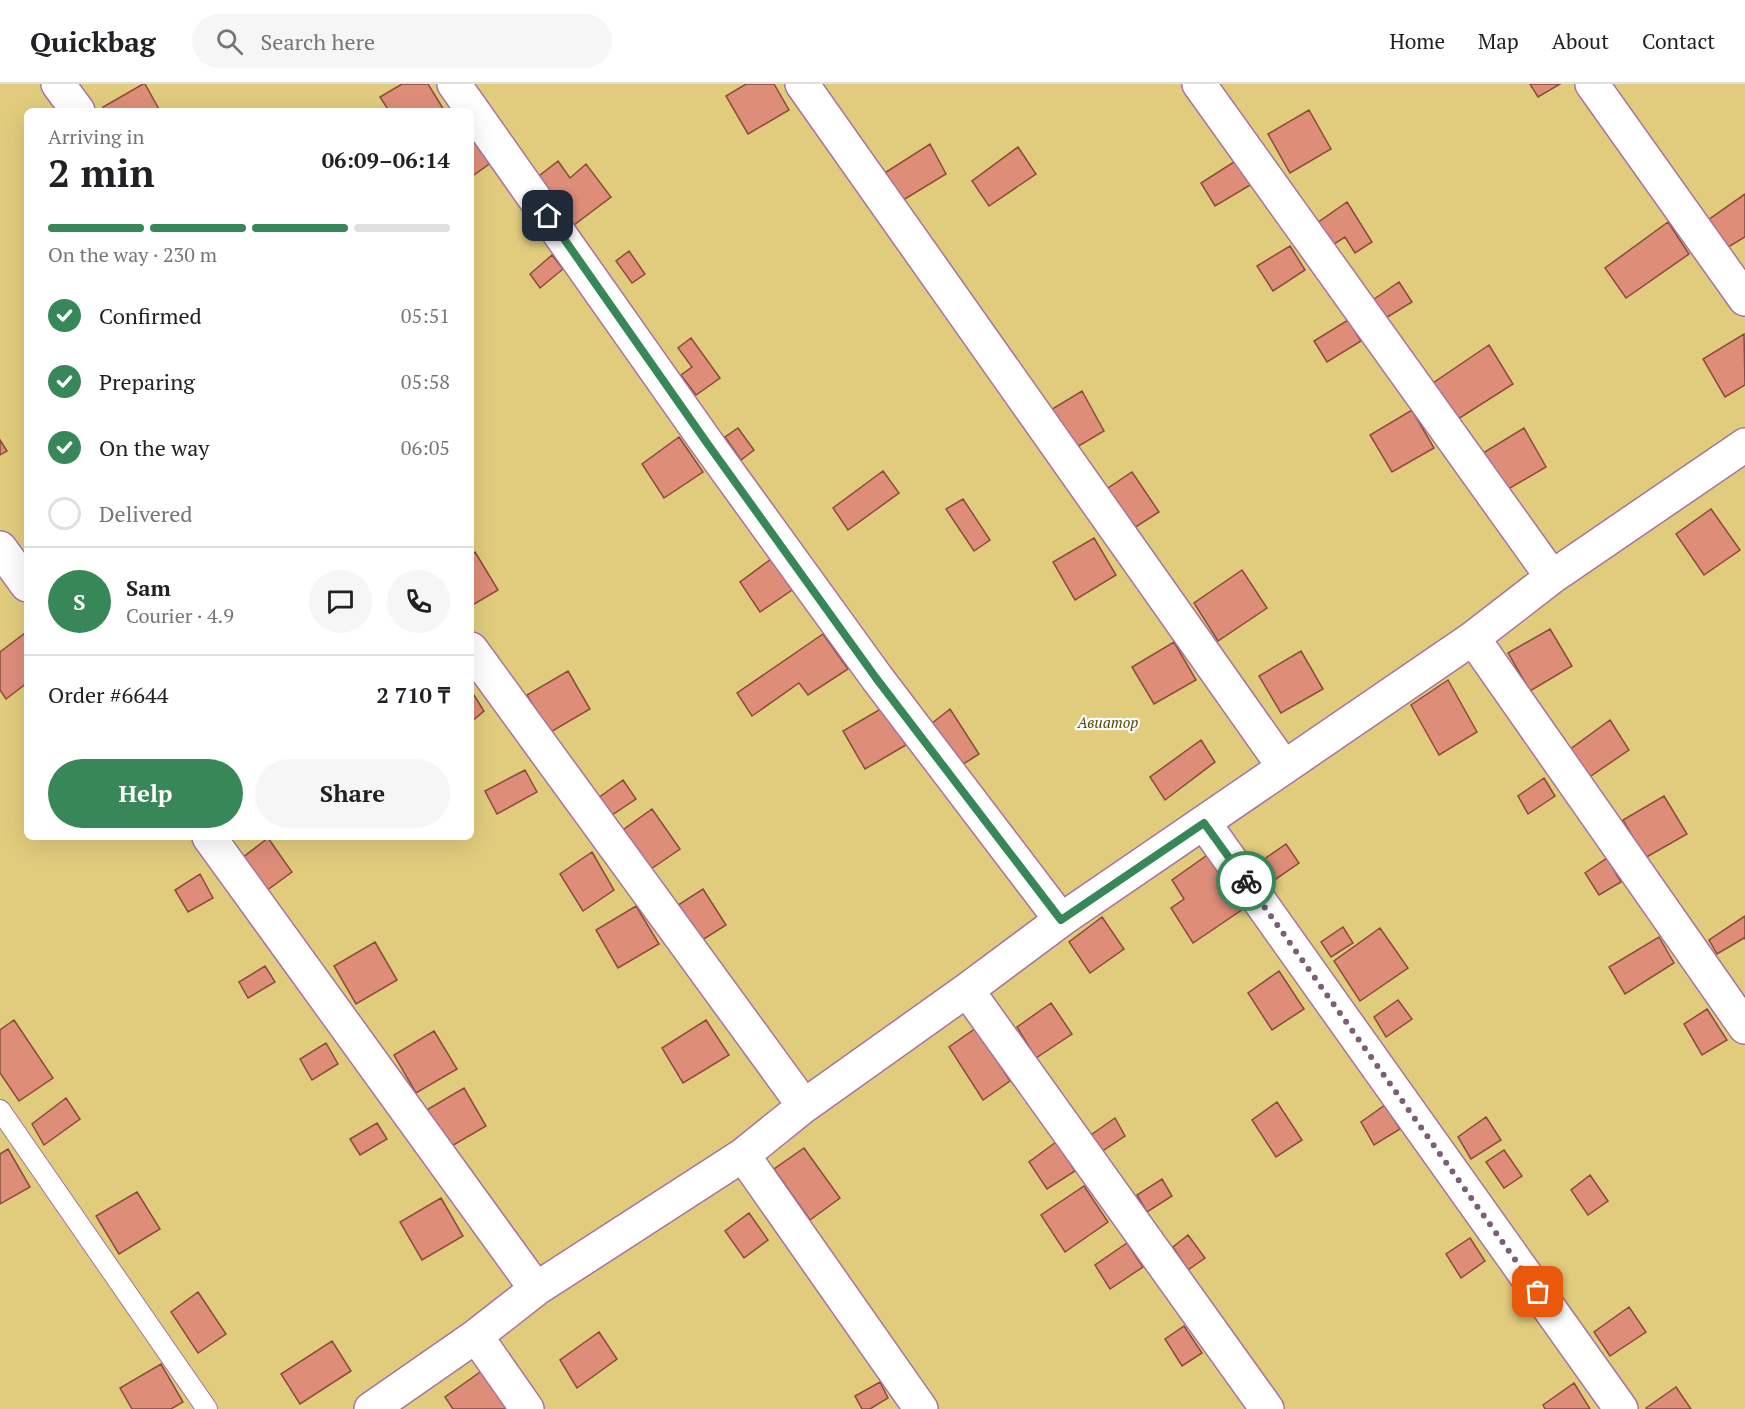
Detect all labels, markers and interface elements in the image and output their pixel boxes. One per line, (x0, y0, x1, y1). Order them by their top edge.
search box (192, 14, 612, 68)
text: Quickbag (30, 23, 156, 60)
icon: search (213, 25, 246, 58)
text: Search here (261, 27, 375, 56)
text: Home (1389, 27, 1445, 55)
text: Map (1478, 27, 1519, 55)
text: About (1552, 27, 1609, 55)
text: Contact (1642, 27, 1715, 55)
text: Arriving in (48, 123, 144, 150)
text: 06:09–06:14 (322, 145, 450, 174)
text: 2 min (48, 146, 155, 198)
pin (522, 190, 573, 241)
icon: home (531, 199, 564, 232)
text: On the way · 230 m (48, 241, 217, 268)
icon: check (48, 299, 81, 332)
text: Confirmed (99, 301, 202, 330)
text: 05:51 (401, 302, 450, 329)
icon: check (48, 365, 81, 398)
text: Preparing (99, 367, 195, 396)
text: 05:58 (401, 368, 450, 395)
icon: check (48, 431, 81, 464)
text: On the way (99, 433, 209, 462)
text: 06:05 (401, 434, 450, 461)
text: Delivered (99, 499, 192, 528)
button: chat (309, 570, 372, 633)
button: phone (387, 570, 450, 633)
text: Sam (126, 573, 171, 602)
text: S (73, 587, 86, 616)
text: Courier · 4.9 (126, 602, 234, 629)
text: Order #6644 (48, 680, 168, 709)
text: 2 710 ₸ (376, 680, 450, 709)
park label: Авиатор (1077, 712, 1138, 732)
button: Help (48, 759, 243, 828)
button: Share (255, 759, 450, 828)
courier (1216, 851, 1276, 911)
icon: bike (1230, 865, 1263, 898)
pin (1512, 1266, 1563, 1317)
icon: bag (1521, 1275, 1554, 1308)

